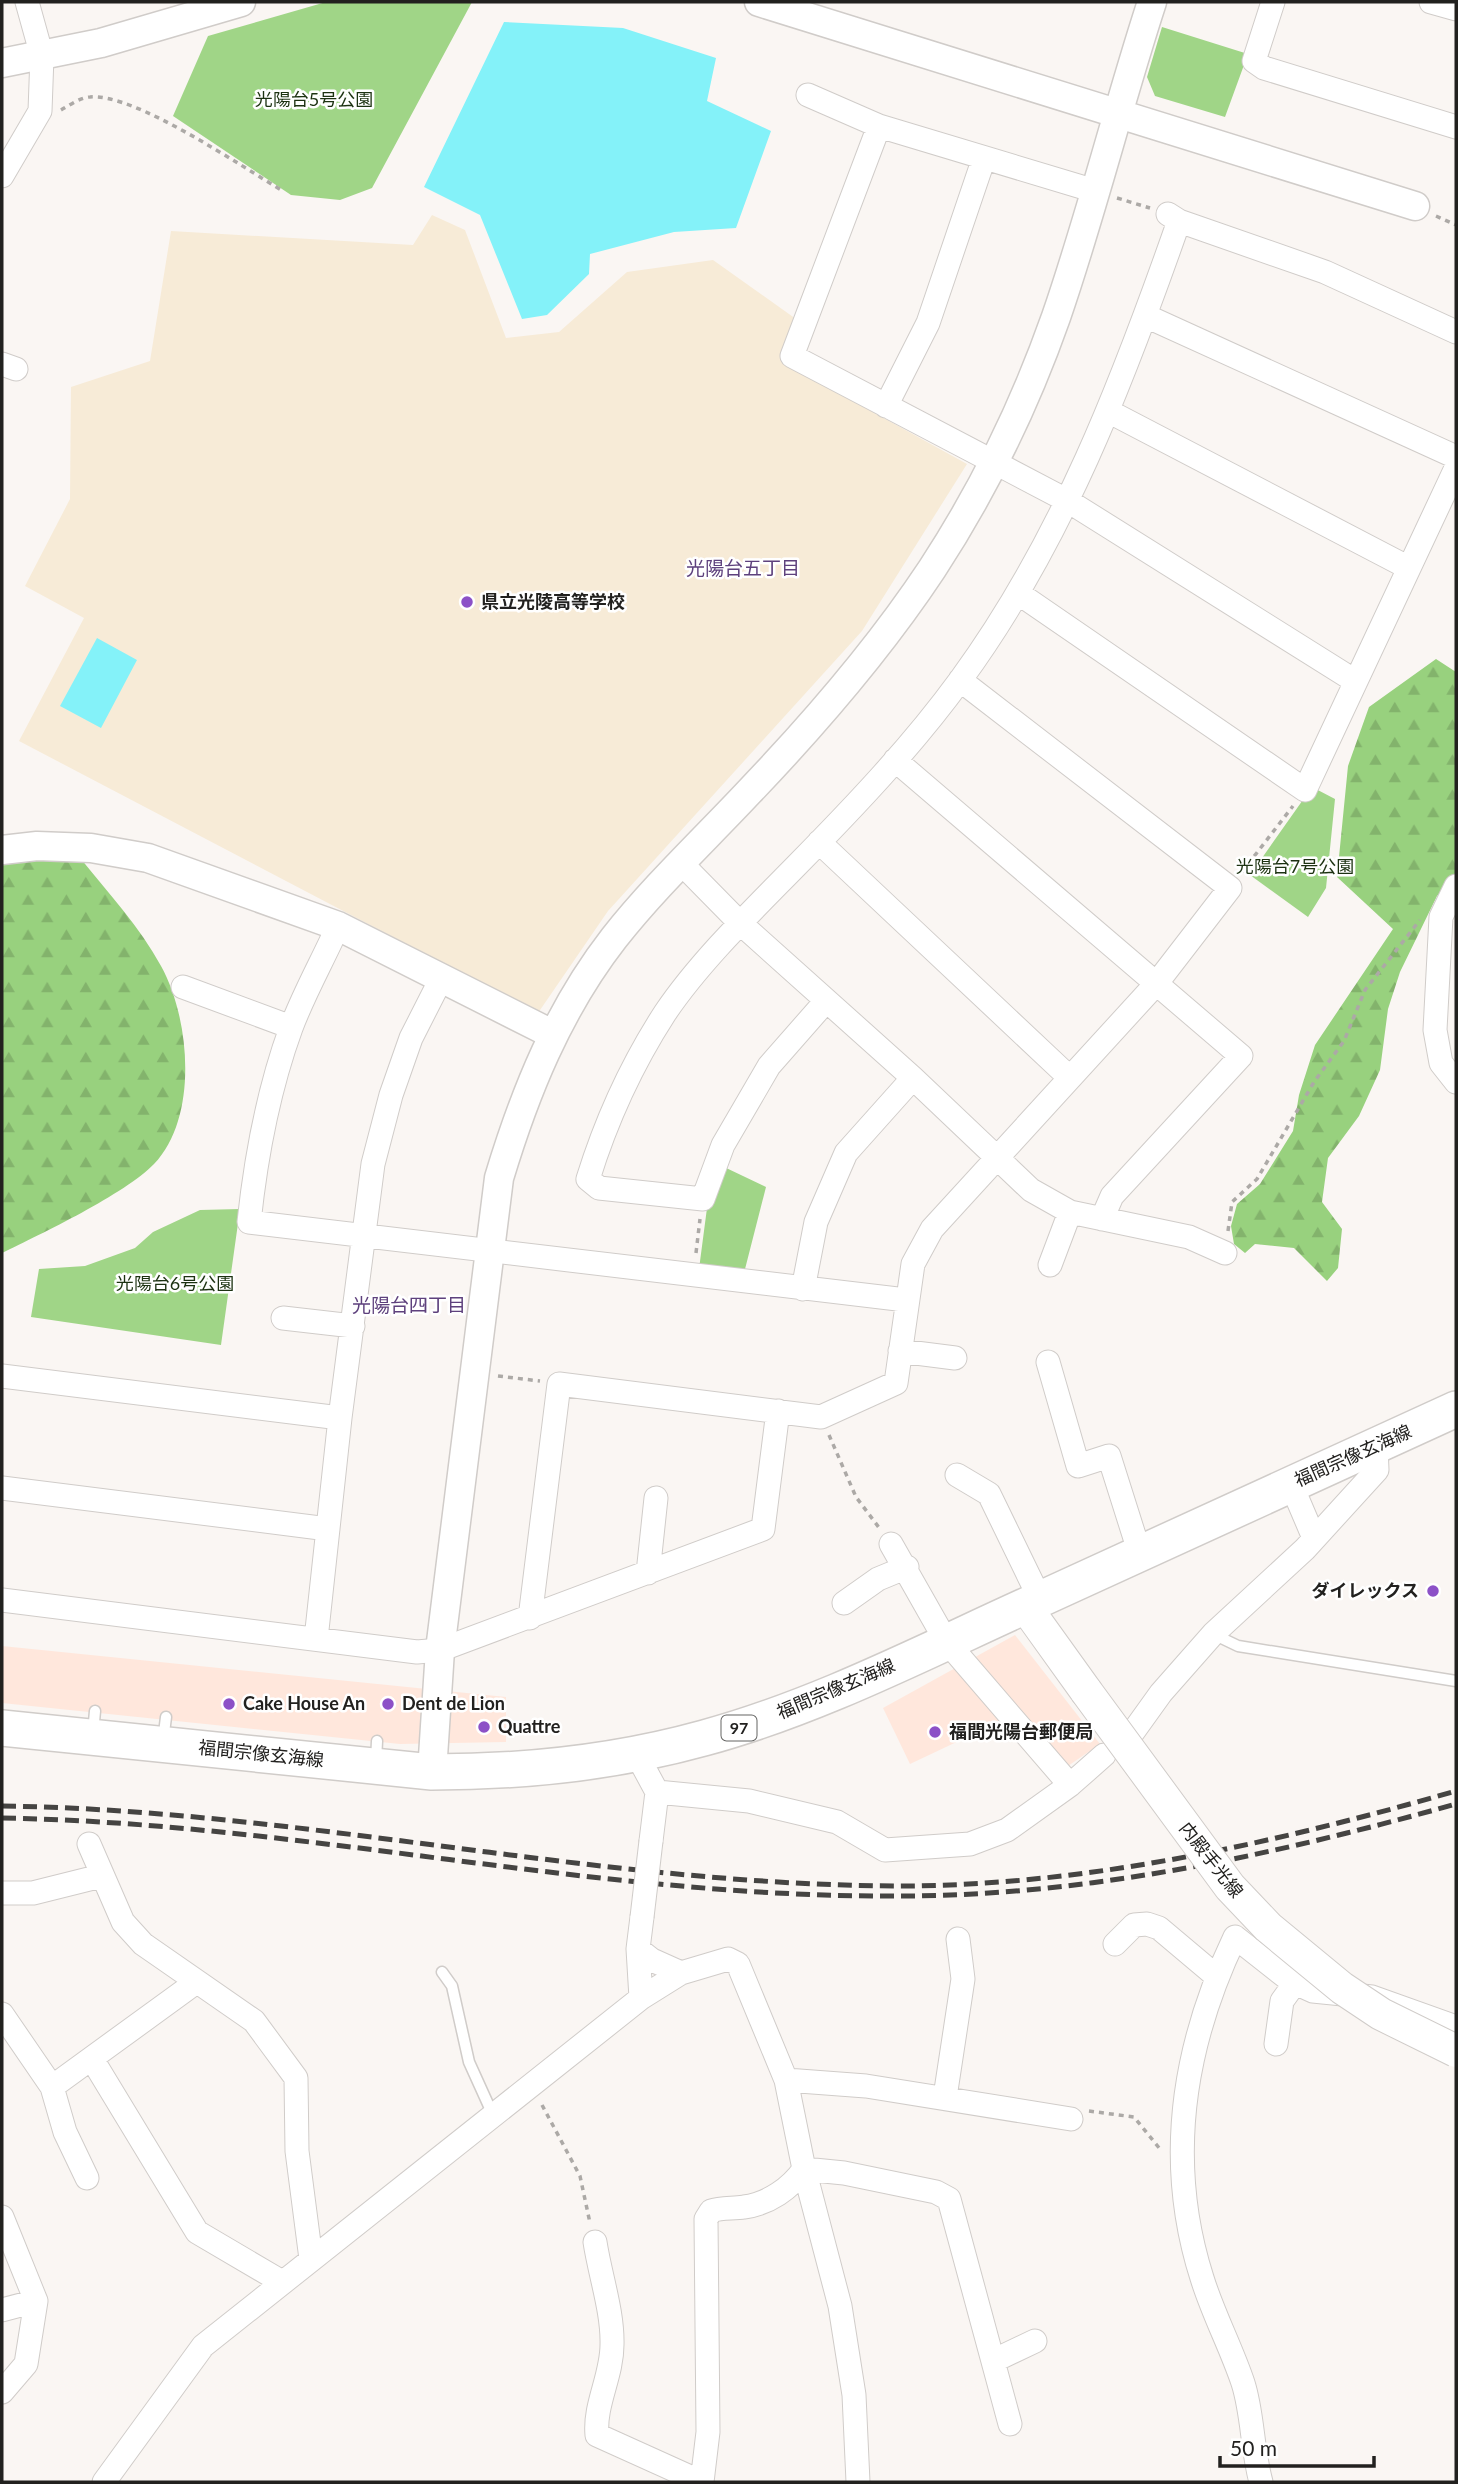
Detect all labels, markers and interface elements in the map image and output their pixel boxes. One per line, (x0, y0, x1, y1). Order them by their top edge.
park label: 光陽台5号公園 (255, 88, 373, 110)
district label: 光陽台五丁目 (686, 556, 800, 579)
place label: 県立光陵高等学校 (481, 590, 625, 612)
marker: 県立光陵高等学校 (459, 594, 475, 610)
park label: 光陽台7号公園 (1236, 855, 1354, 877)
park label: 光陽台6号公園 (116, 1272, 234, 1294)
district label: 光陽台四丁目 (352, 1293, 466, 1316)
street label: 福間宗像玄海線 (1291, 1419, 1415, 1491)
place label: ダイレックス (1312, 1579, 1419, 1601)
marker: ダイレックス (1425, 1583, 1441, 1599)
street label: 福間宗像玄海線 (773, 1653, 898, 1723)
place label: Cake House An (243, 1692, 365, 1714)
place label: Dent de Lion (402, 1692, 505, 1714)
marker: Cake House An (221, 1696, 237, 1712)
marker: Dent de Lion (380, 1696, 396, 1712)
place label: Quattre (498, 1715, 561, 1737)
road number: 97 (722, 1716, 756, 1740)
marker: Quattre (476, 1719, 492, 1735)
place label: 福間光陽台郵便局 (949, 1720, 1093, 1742)
marker: 福間光陽台郵便局 (927, 1724, 943, 1740)
street label: 福間宗像玄海線 (197, 1735, 325, 1771)
street label: 内殿手光線 (1175, 1817, 1248, 1902)
scale bar (1220, 2424, 1374, 2468)
text: 50 m (1230, 2435, 1277, 2460)

